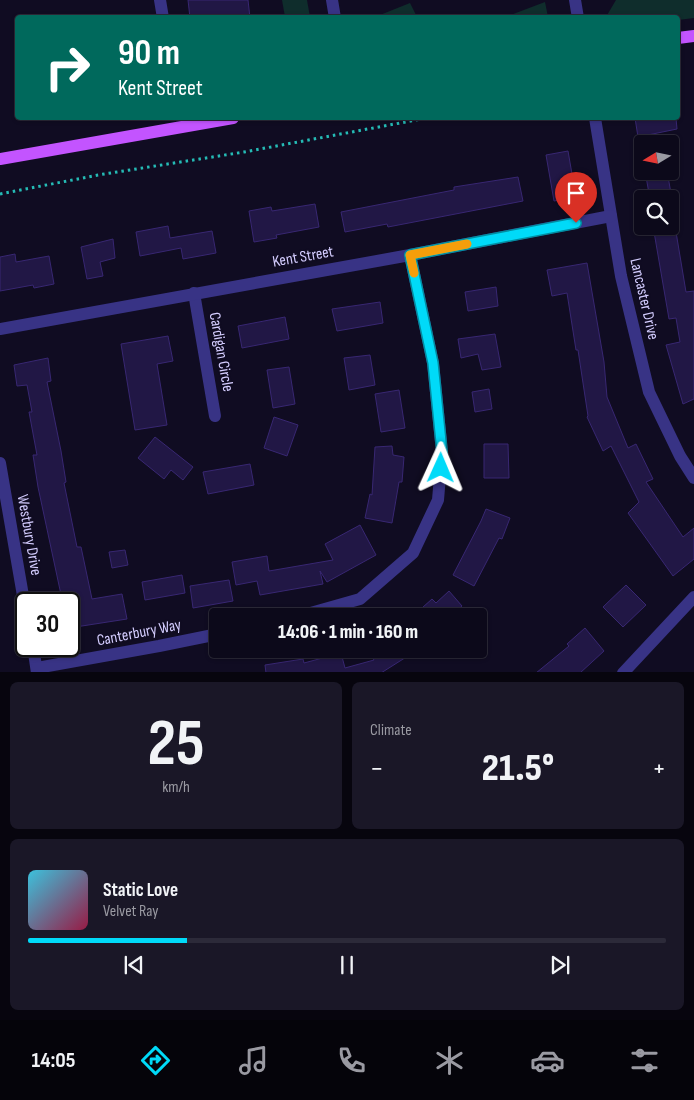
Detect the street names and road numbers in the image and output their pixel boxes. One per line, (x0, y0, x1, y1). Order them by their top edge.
street label: Kent Street (271, 242, 335, 272)
street label: Lancaster Drive (625, 256, 663, 342)
street label: Cardigan Circle (205, 311, 237, 393)
street label: Westbury Drive (13, 493, 45, 577)
street label: Canterbury Way (95, 616, 183, 650)

